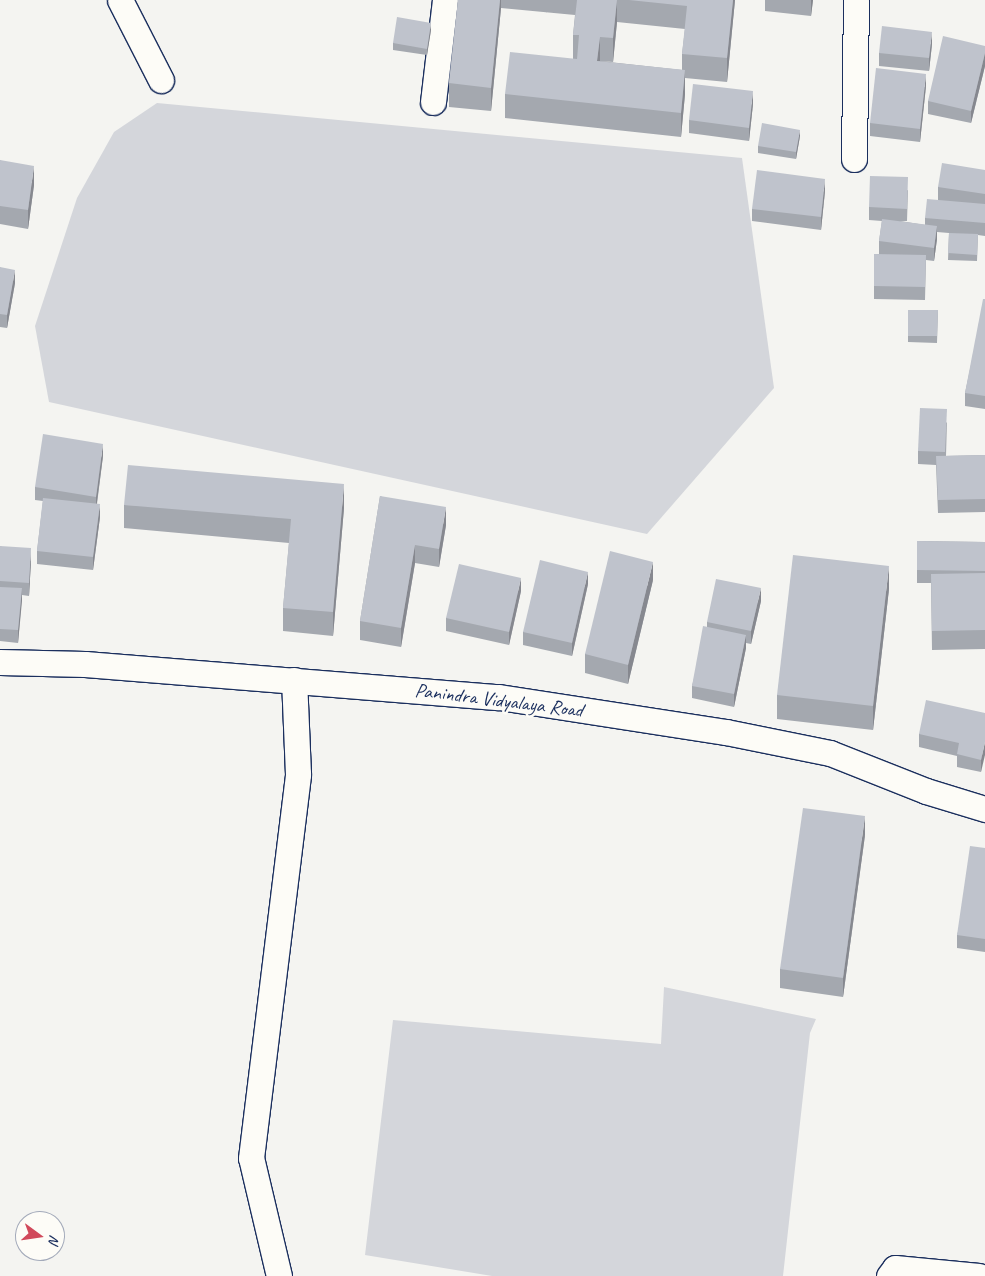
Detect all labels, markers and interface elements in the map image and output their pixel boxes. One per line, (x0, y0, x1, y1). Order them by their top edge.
street label: Panindra Vidyalaya Road (414, 678, 584, 722)
north arrow (15, 1211, 65, 1261)
text: N (45, 1233, 63, 1246)

